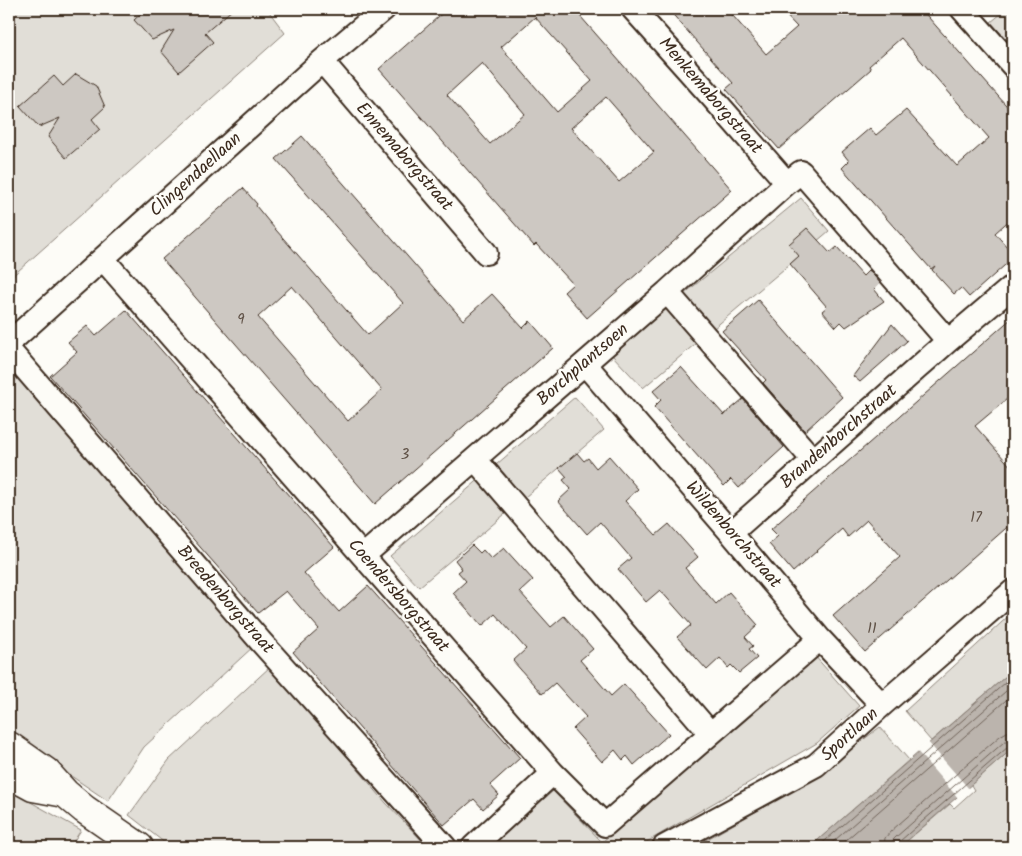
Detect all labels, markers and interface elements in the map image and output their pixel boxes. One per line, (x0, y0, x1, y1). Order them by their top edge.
street label: Menkemaborgstraat (651, 31, 770, 162)
street label: Ennemaborgstraat (348, 96, 461, 219)
street label: Clingendaellaan (143, 125, 249, 225)
house number: 9 (237, 308, 245, 332)
street label: Borchplantsoen (530, 316, 636, 414)
street label: Brandenborchstraat (774, 377, 905, 496)
house number: 3 (401, 443, 410, 467)
street label: Wildenborchstraat (678, 475, 789, 596)
house number: 17 (970, 506, 983, 530)
street label: Coendersborgstraat (340, 532, 457, 661)
street label: Breedenborgstraat (169, 539, 282, 662)
house number: 11 (867, 617, 877, 641)
street label: Sportlaan (814, 701, 886, 769)

